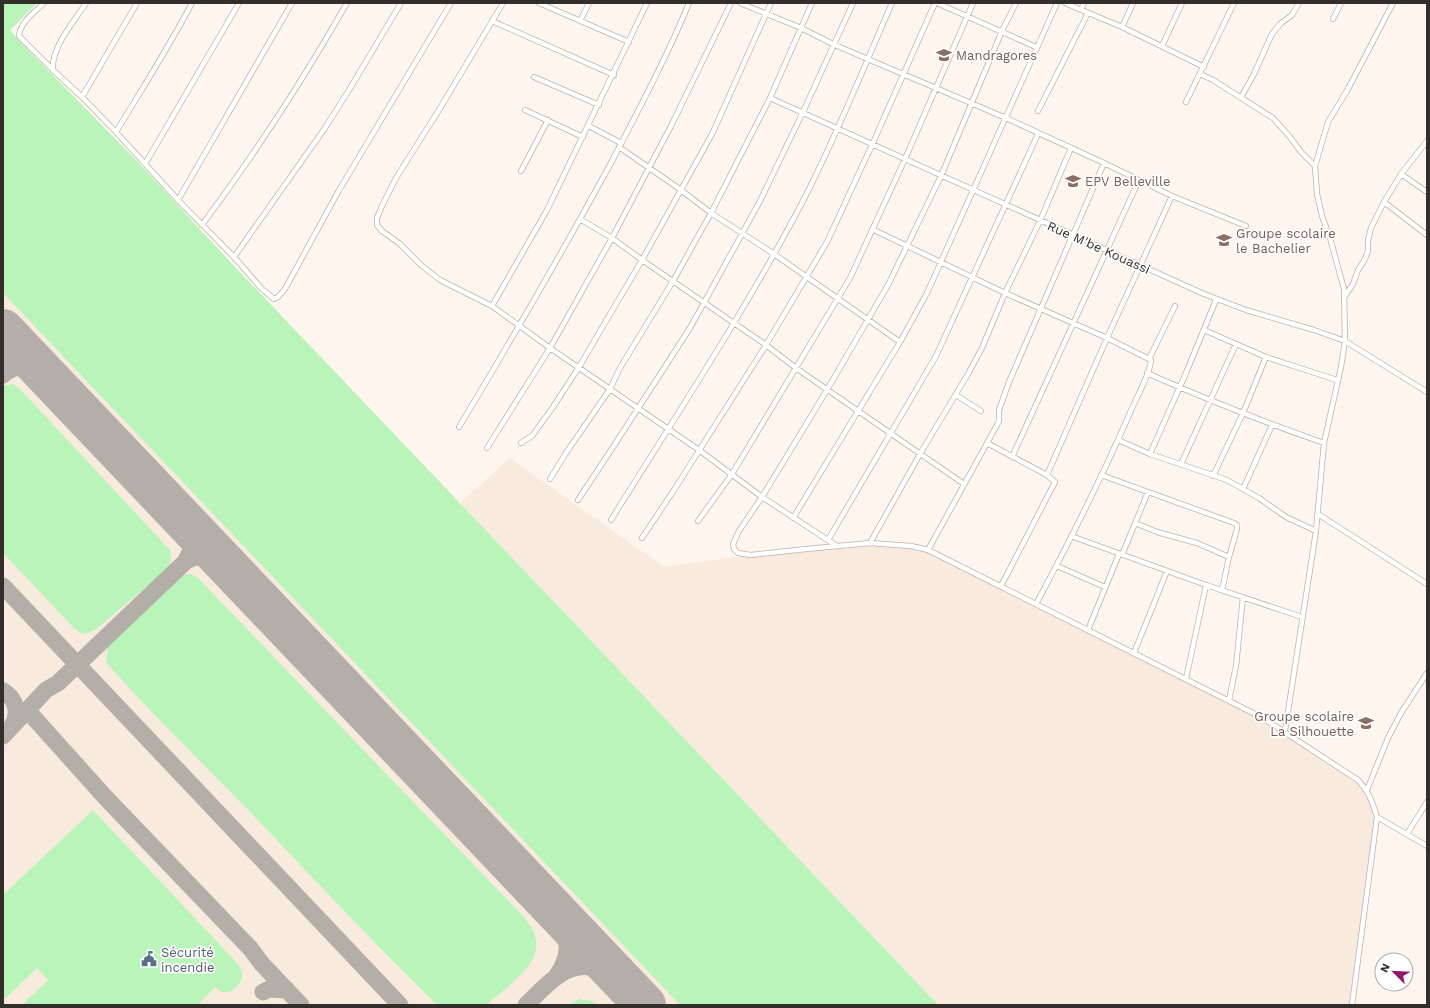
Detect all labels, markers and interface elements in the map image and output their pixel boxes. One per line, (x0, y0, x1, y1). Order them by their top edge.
school or university icon: Mandragores (935, 46, 953, 64)
place label: Mandragores (956, 48, 1037, 63)
school or university icon: EPV Belleville (1064, 172, 1082, 190)
place label: EPV Belleville (1085, 174, 1170, 189)
street label: Rue M'be Kouassi (1045, 218, 1153, 277)
place label: Groupe scolaire le Bachelier (1236, 226, 1336, 256)
school or university icon: Groupe scolaire le Bachelier (1215, 231, 1233, 249)
place label: Groupe scolaire La Silhouette (1254, 709, 1354, 739)
school or university icon: Groupe scolaire La Silhouette (1357, 714, 1375, 732)
place label: Sécurité incendie (161, 945, 214, 975)
public building icon: Sécurité incendie (140, 950, 158, 968)
north arrow (1374, 952, 1414, 992)
text: N (1378, 962, 1393, 975)

